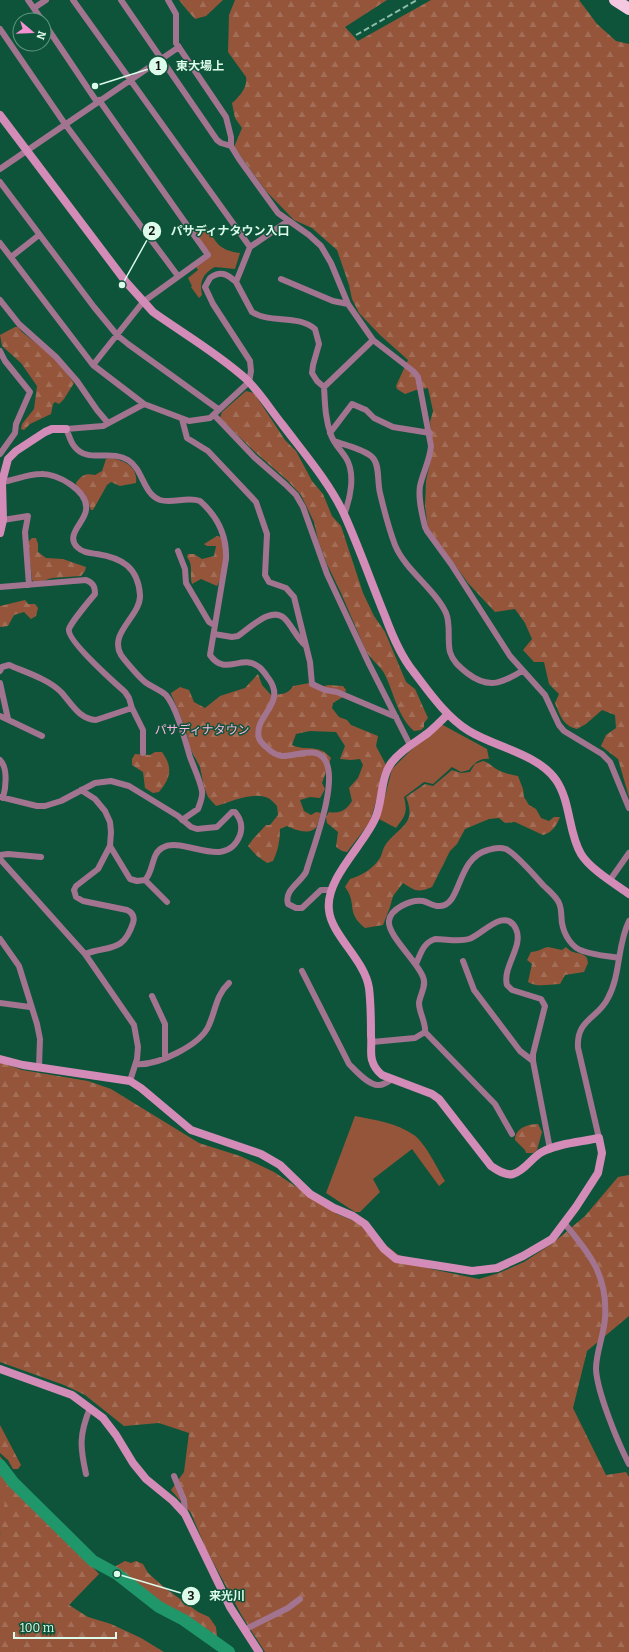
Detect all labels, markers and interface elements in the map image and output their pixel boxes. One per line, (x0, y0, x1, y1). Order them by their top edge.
north arrow (12, 12, 52, 52)
text: N (33, 29, 49, 42)
callout: 東大場上 (148, 54, 232, 78)
text: 1 (155, 59, 161, 73)
text: 東大場上 (176, 59, 224, 73)
callout: パサディナタウン入口 (142, 219, 298, 243)
text: 2 (149, 224, 156, 238)
text: パサディナタウン入口 (170, 224, 290, 238)
district label: パサディナタウン (154, 723, 250, 737)
callout: 来光川 (181, 1584, 253, 1608)
text: 3 (188, 1589, 195, 1603)
text: 来光川 (209, 1589, 245, 1603)
scale bar (14, 1614, 116, 1640)
text: 100 m (20, 1621, 55, 1635)

